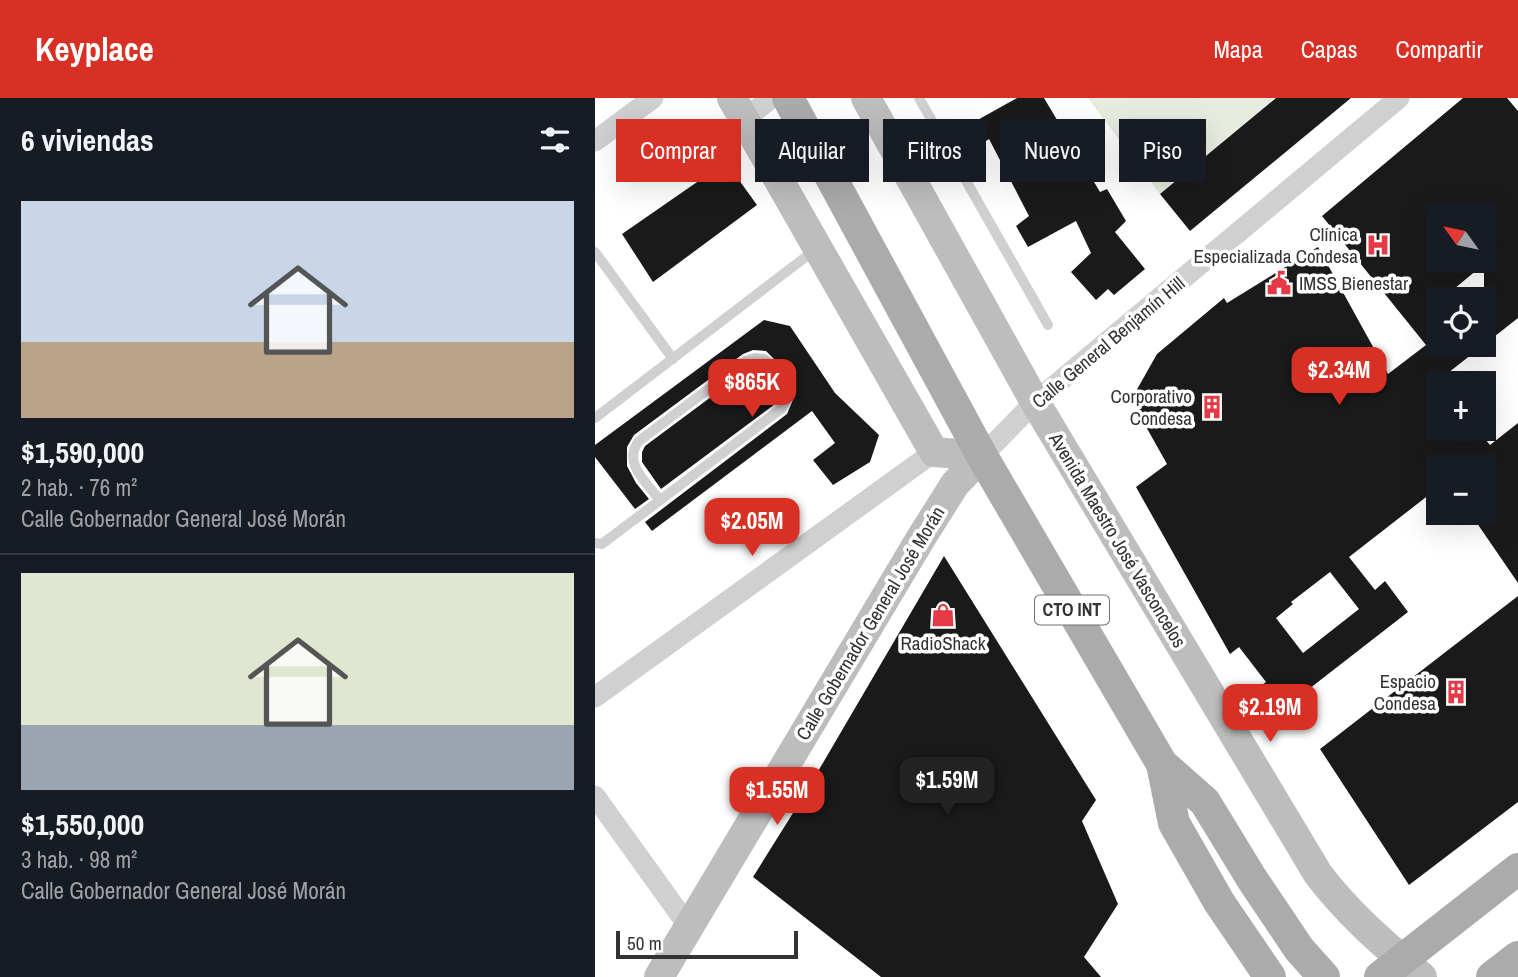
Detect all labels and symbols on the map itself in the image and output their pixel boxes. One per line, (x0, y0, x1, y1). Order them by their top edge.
north arrow (1426, 203, 1496, 273)
place label: Clínica Especializada Condesa (1193, 221, 1358, 269)
hospital icon: Clínica Especializada Condesa (1364, 231, 1392, 259)
public building icon: IMSS Bienestar (1265, 269, 1293, 297)
street label: Calle General Benjamín Hill (1026, 270, 1190, 414)
place label: IMSS Bienestar (1299, 270, 1409, 296)
pin: $2.34M (1282, 348, 1396, 407)
pin: $865K (703, 360, 801, 419)
place label: Corporativo Condesa (1111, 383, 1192, 431)
building icon: Corporativo Condesa (1198, 393, 1226, 421)
street label: Avenida Maestro José Vasconcelos (1043, 427, 1193, 652)
pin: $2.05M (695, 498, 809, 558)
street label: Calle Gobernador General José Morán (790, 501, 950, 745)
road number: CTO INT (1035, 596, 1109, 624)
shop icon: RadioShack (929, 601, 957, 629)
place label: RadioShack (901, 630, 986, 656)
place label: Espacio Condesa (1374, 668, 1436, 716)
building icon: Espacio Condesa (1442, 678, 1470, 706)
pin: $2.19M (1213, 684, 1327, 744)
pin: $1.59M (890, 758, 1004, 817)
pin: $1.55M (720, 768, 834, 827)
scale bar (616, 928, 798, 960)

